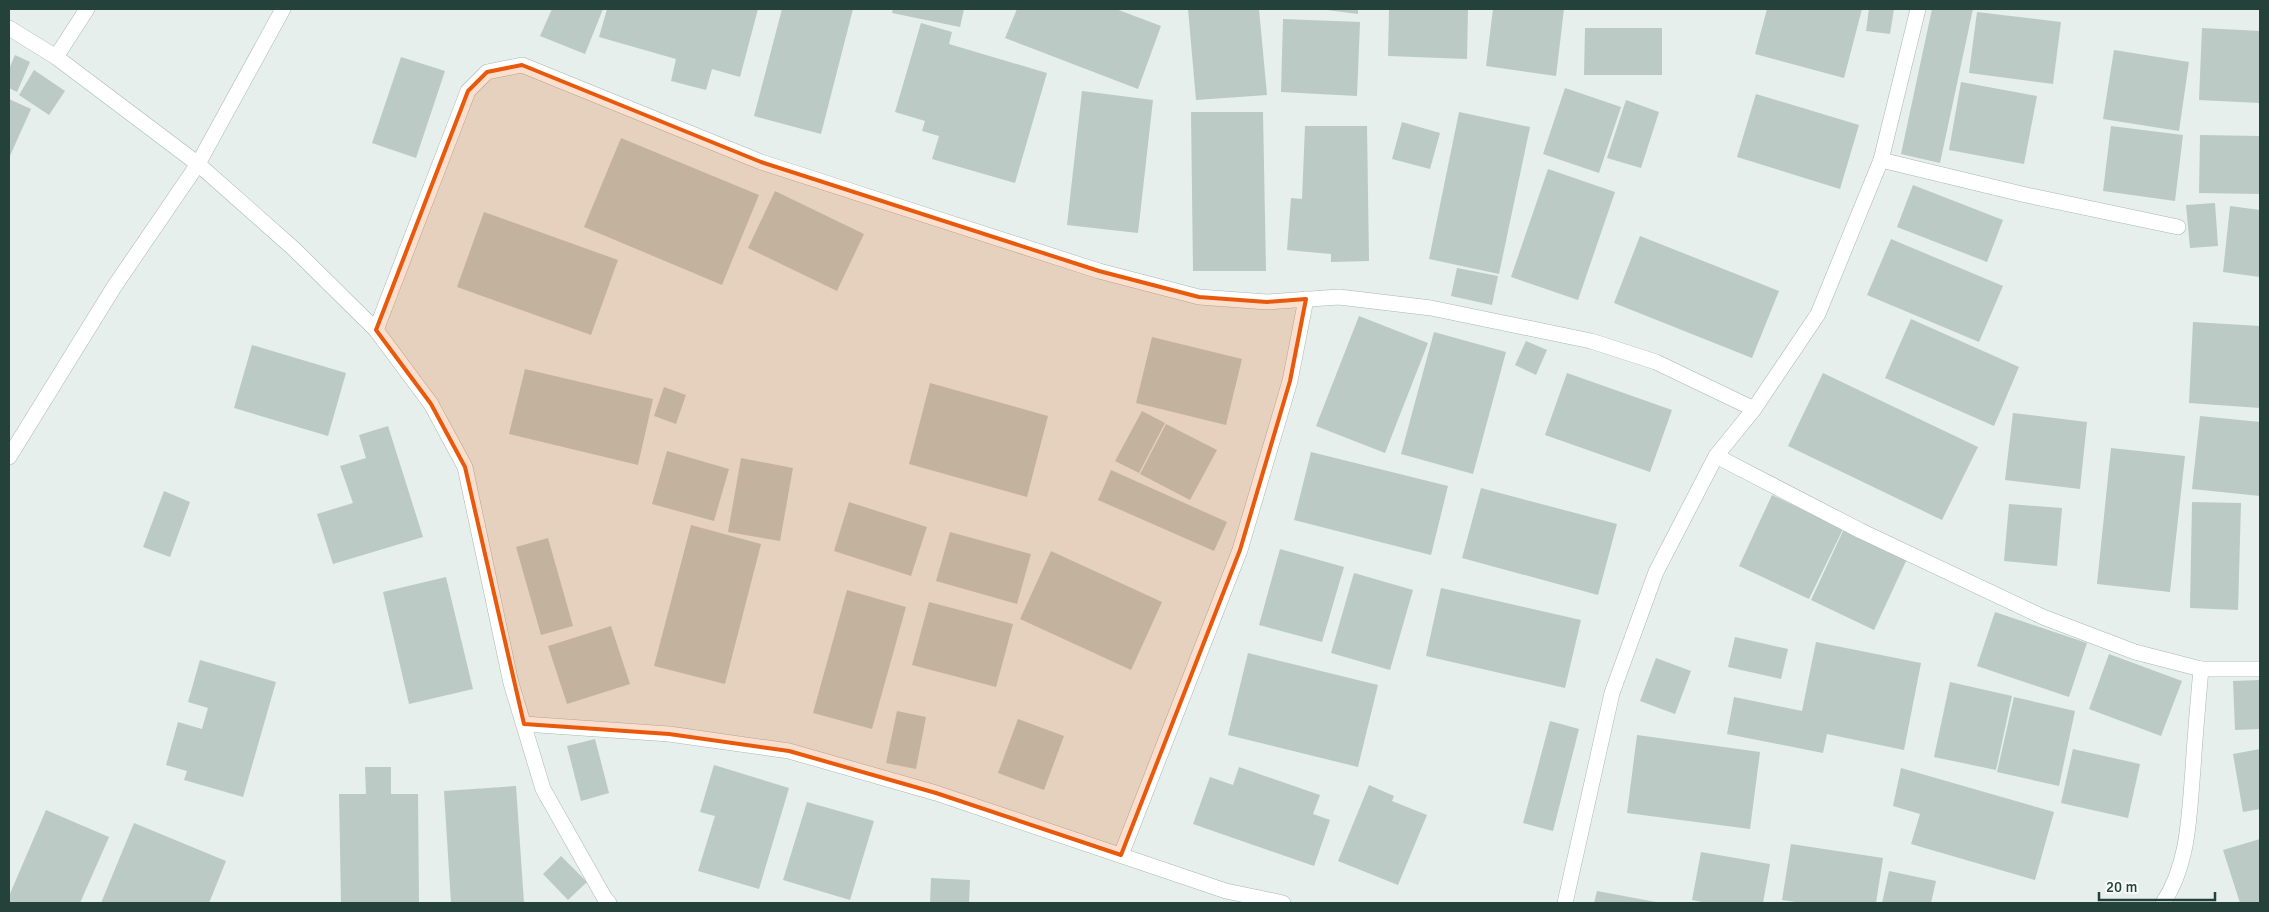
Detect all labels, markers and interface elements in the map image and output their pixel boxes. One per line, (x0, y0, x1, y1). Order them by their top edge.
scale bar (2099, 870, 2215, 902)
text: 20 m (2106, 878, 2137, 896)

